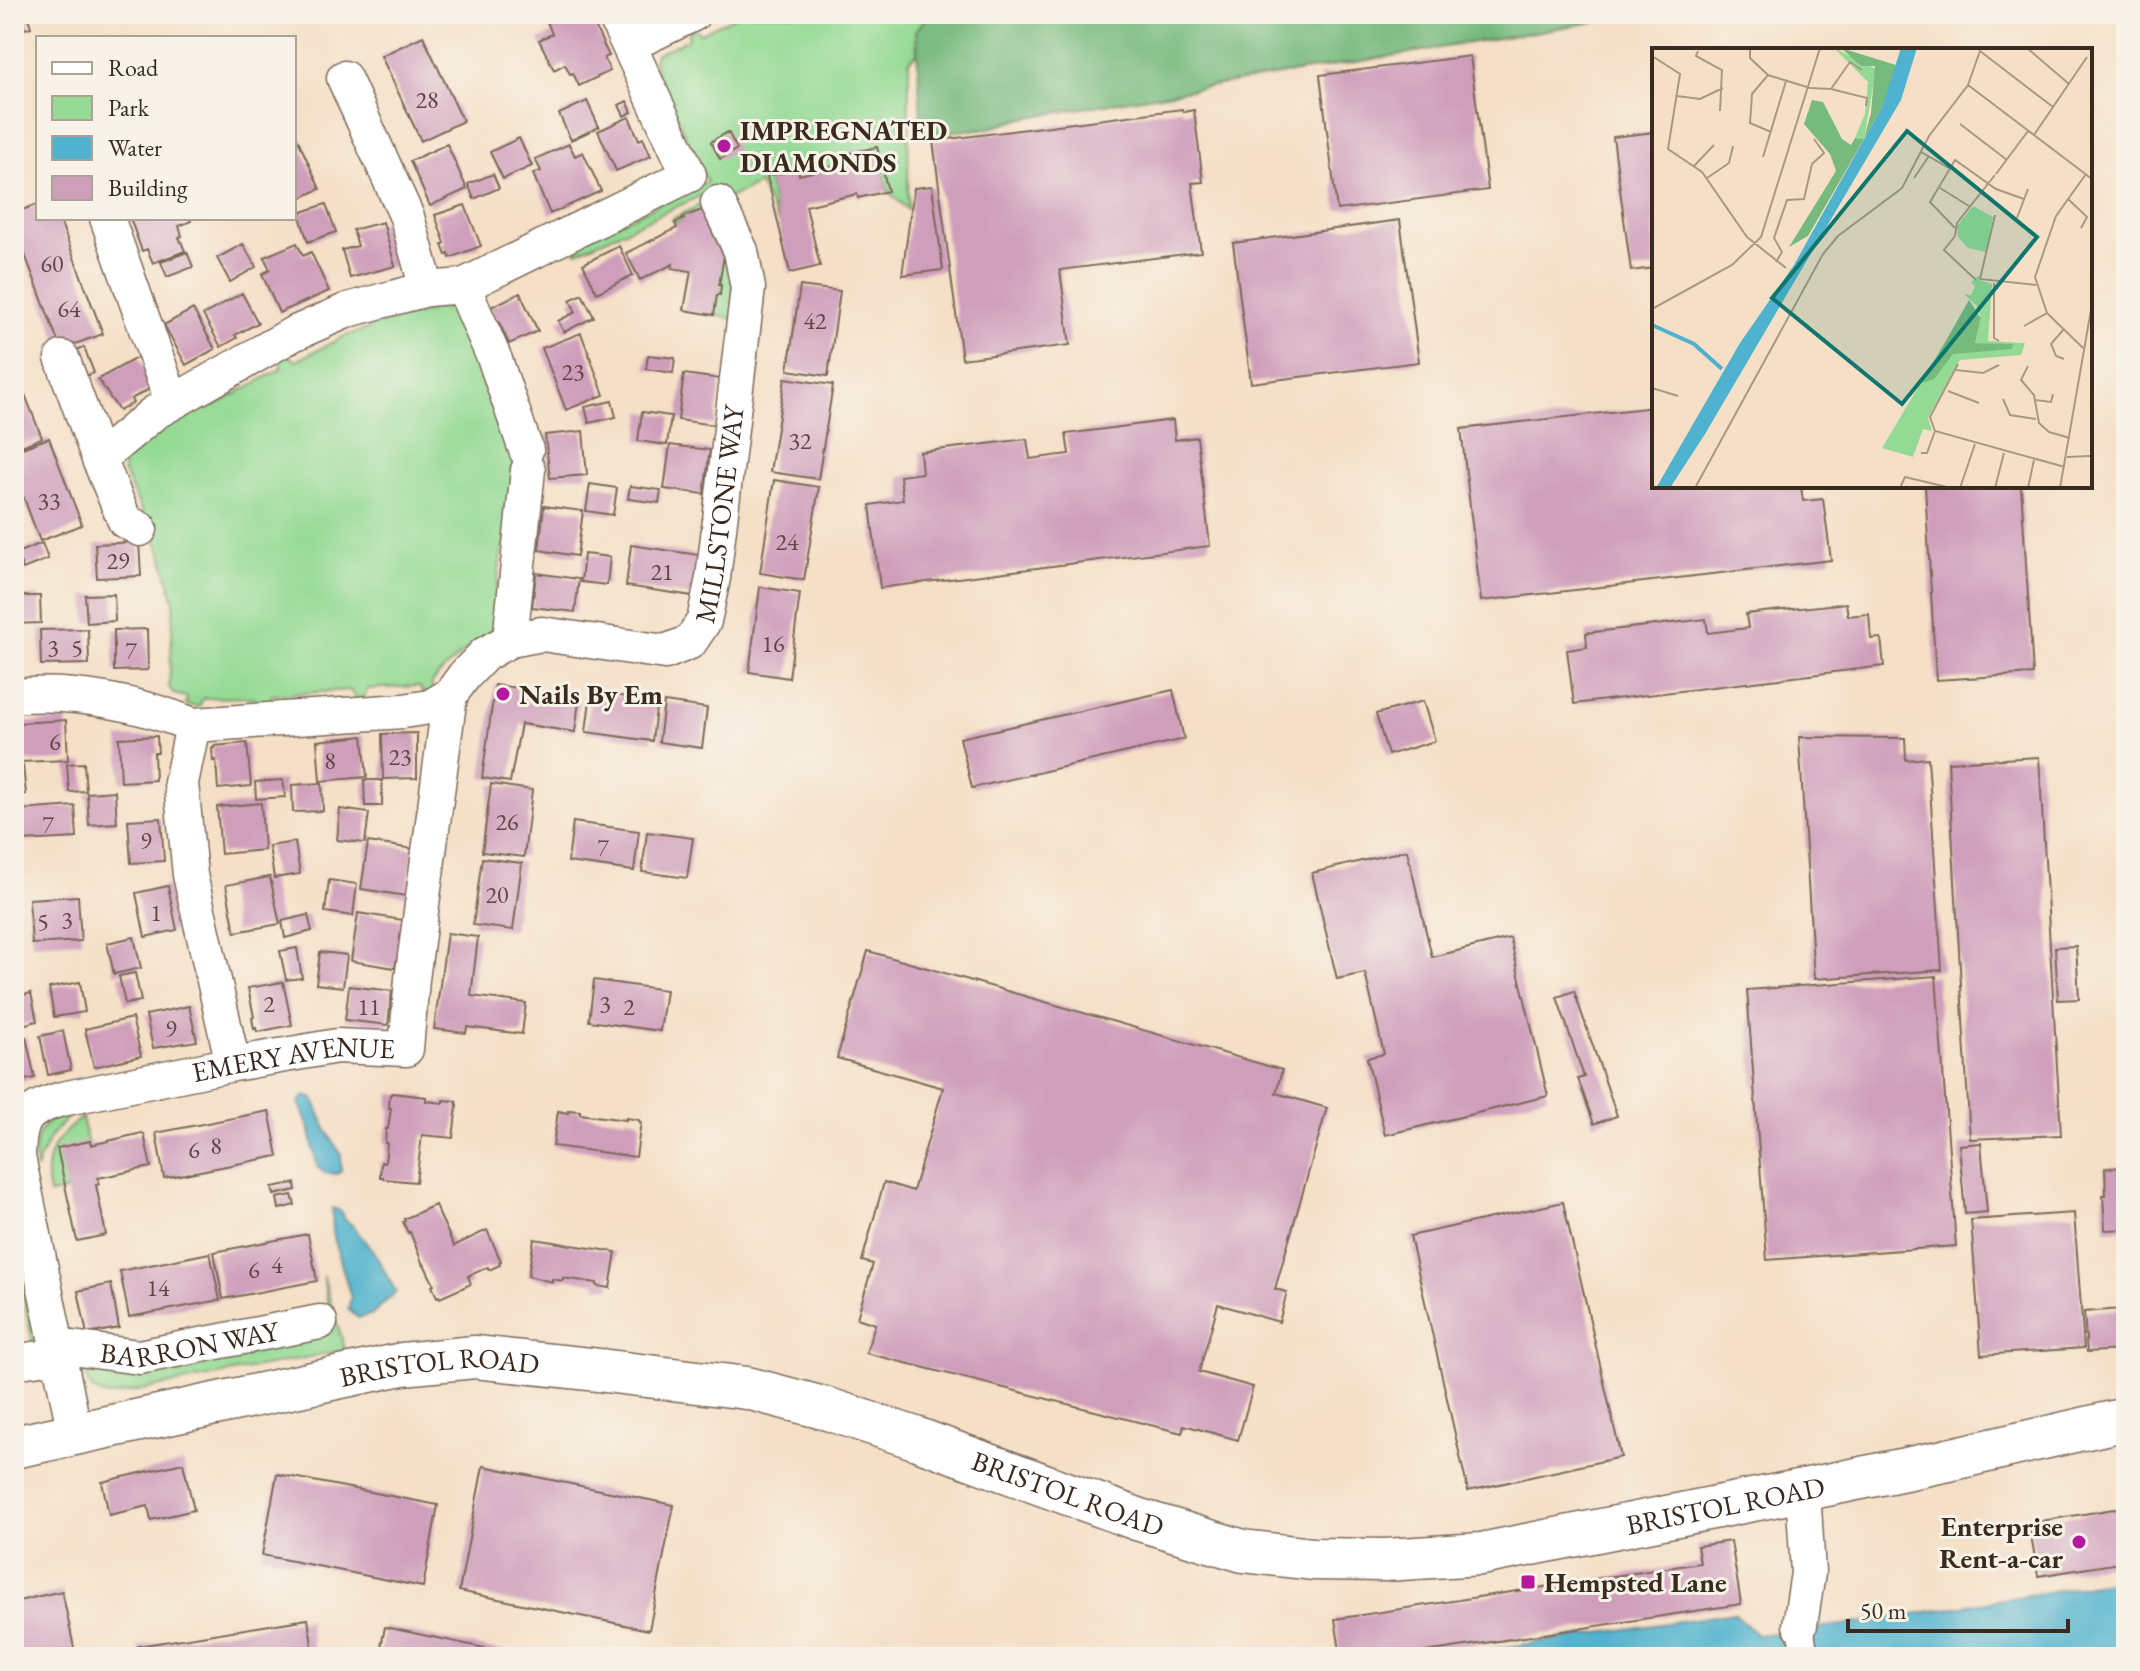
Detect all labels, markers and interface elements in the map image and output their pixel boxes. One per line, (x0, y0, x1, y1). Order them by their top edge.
legend (36, 36, 296, 220)
inset map (1652, 48, 2092, 488)
text: Road (108, 52, 159, 83)
house number: 28 (415, 84, 439, 115)
text: Park (108, 92, 150, 123)
place label: IMPREGNATED DIAMONDS (740, 112, 947, 180)
text: Water (108, 132, 162, 163)
marker: IMPREGNATED DIAMONDS (715, 137, 733, 155)
text: Building (108, 172, 188, 203)
house number: 60 (40, 248, 64, 279)
house number: 64 (57, 293, 81, 324)
house number: 42 (803, 305, 827, 336)
house number: 23 (561, 356, 585, 387)
street label: MILLSTONE WAY (686, 401, 752, 626)
house number: 32 (788, 425, 812, 456)
house number: 33 (37, 485, 61, 516)
house number: 24 (775, 526, 799, 557)
house number: 29 (106, 545, 130, 576)
house number: 21 (650, 556, 674, 587)
house number: 16 (761, 628, 785, 659)
house number: 3 (47, 632, 59, 663)
house number: 5 (71, 632, 83, 663)
house number: 7 (125, 635, 137, 666)
place label: Nails By Em (519, 676, 663, 712)
marker: Nails By Em (494, 685, 512, 703)
house number: 6 (49, 726, 61, 757)
house number: 23 (388, 741, 412, 772)
house number: 8 (324, 745, 336, 776)
house number: 26 (495, 806, 519, 837)
house number: 7 (42, 809, 54, 840)
house number: 9 (140, 825, 152, 856)
house number: 7 (597, 832, 609, 863)
house number: 20 (485, 879, 509, 910)
house number: 1 (150, 897, 162, 928)
house number: 3 (61, 904, 73, 935)
house number: 5 (37, 906, 49, 937)
house number: 2 (263, 988, 275, 1019)
house number: 3 (599, 988, 611, 1019)
house number: 11 (357, 991, 381, 1022)
house number: 2 (623, 991, 635, 1022)
house number: 9 (165, 1013, 177, 1044)
street label: EMERY AVENUE (189, 1028, 396, 1090)
house number: 8 (210, 1130, 222, 1161)
house number: 6 (188, 1134, 200, 1165)
house number: 4 (271, 1249, 283, 1280)
house number: 6 (248, 1254, 260, 1285)
house number: 14 (146, 1272, 170, 1303)
street label: BARRON WAY (98, 1312, 283, 1375)
street label: BRISTOL ROAD (336, 1339, 541, 1395)
street label: BRISTOL ROAD (967, 1442, 1168, 1544)
street label: BRISTOL ROAD (1623, 1468, 1828, 1543)
place label: Enterprise Rent-a-car (1939, 1508, 2063, 1576)
marker: Enterprise Rent-a-car (2070, 1533, 2088, 1551)
place label: Hempsted Lane (1544, 1564, 1727, 1600)
marker: Hempsted Lane (1519, 1573, 1537, 1591)
scale bar (1848, 1583, 2068, 1633)
text: 50 m (1860, 1595, 1907, 1626)

